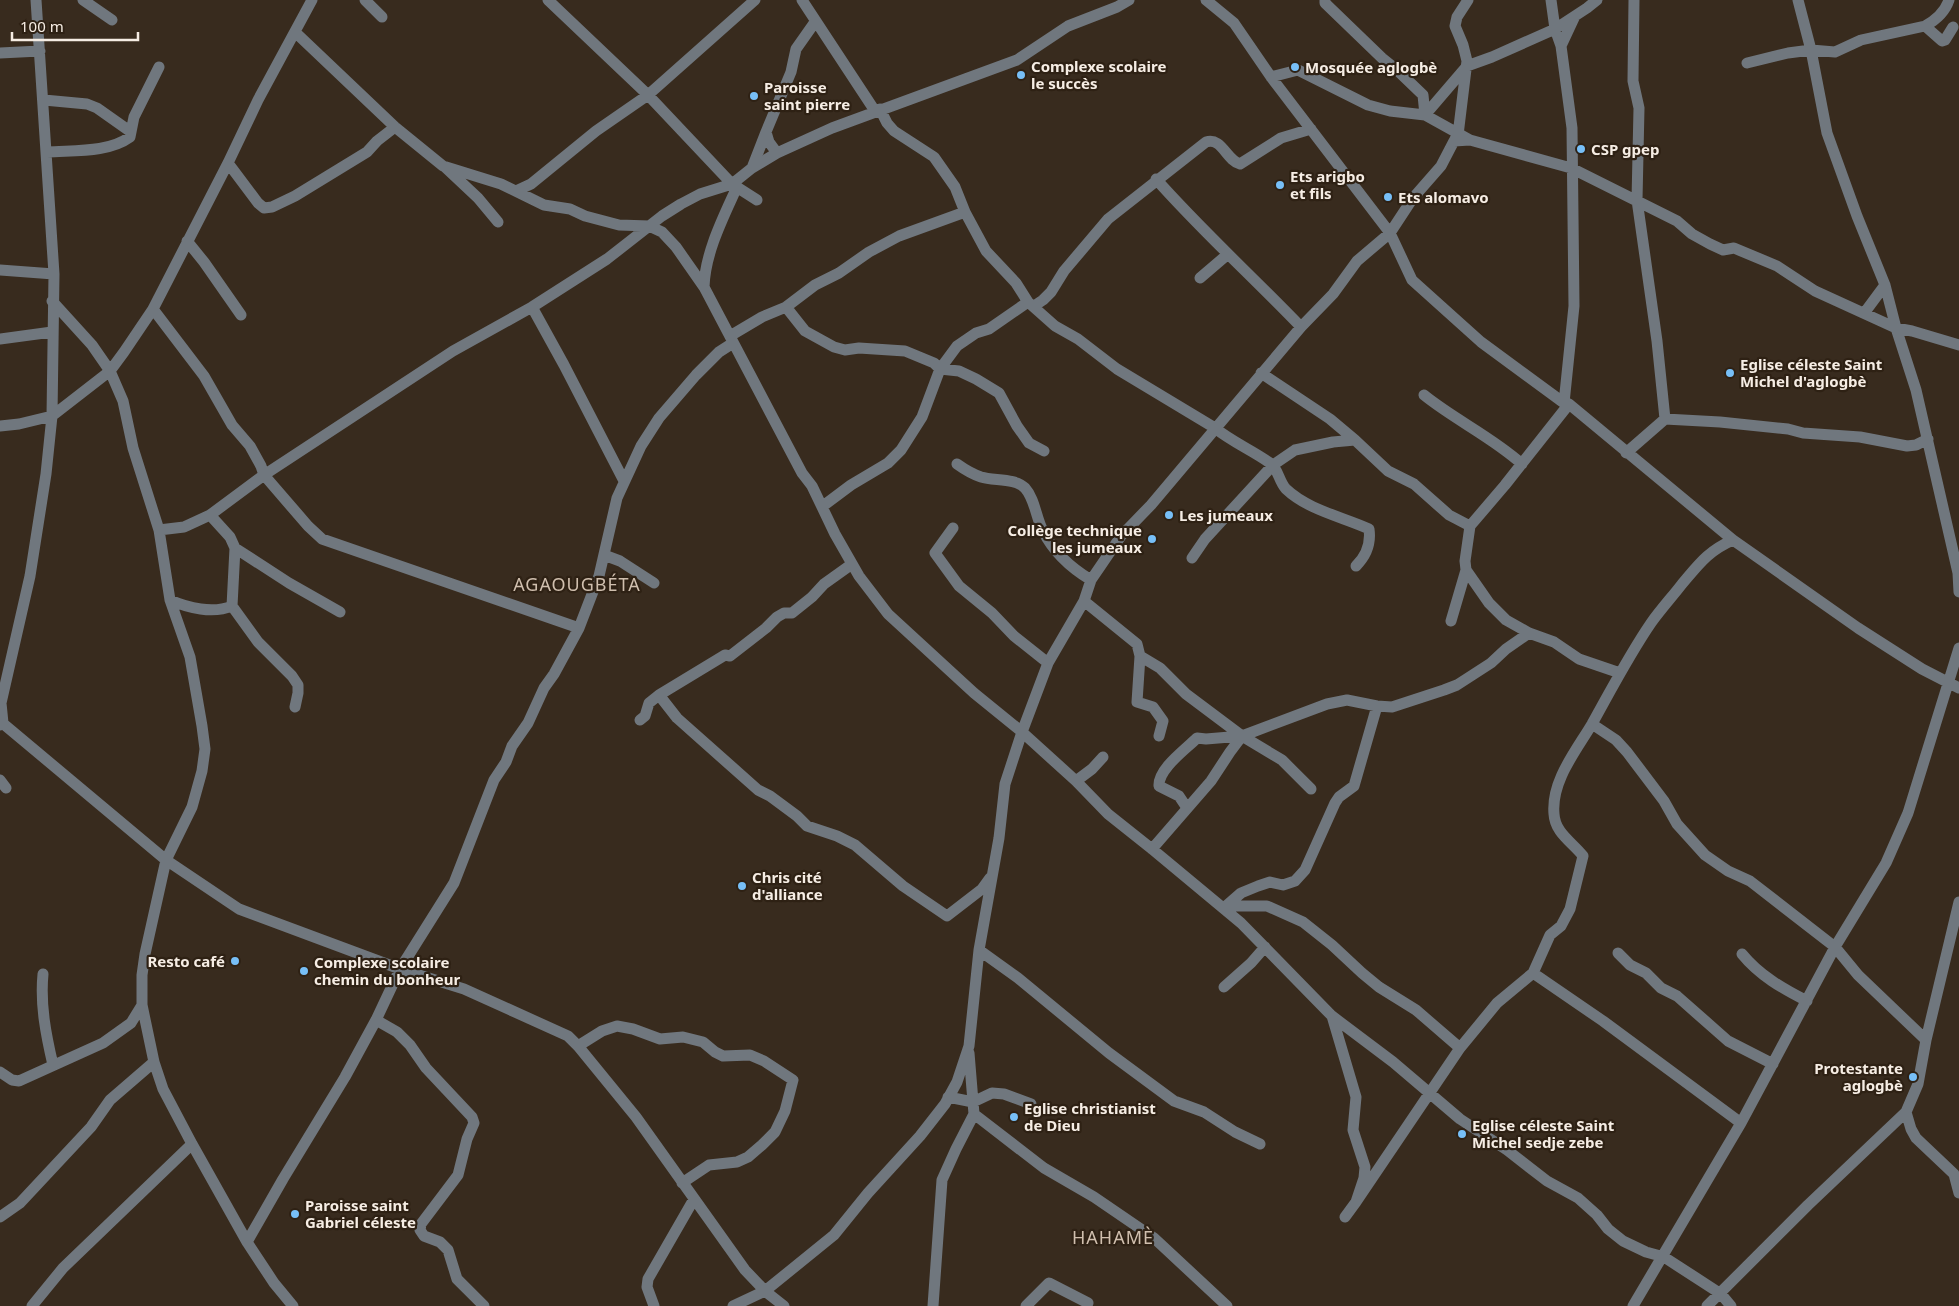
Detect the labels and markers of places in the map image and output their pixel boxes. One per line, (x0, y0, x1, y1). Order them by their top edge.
place label: Complexe scolaire le succès (1031, 56, 1166, 93)
place label: Mosquée aglogbè (1305, 57, 1437, 77)
marker: Mosquée aglogbè (1289, 61, 1301, 73)
marker: Complexe scolaire le succès (1015, 69, 1027, 81)
place label: Paroisse saint pierre (764, 77, 850, 114)
marker: Paroisse saint pierre (748, 90, 760, 102)
place label: CSP gpep (1591, 139, 1660, 159)
marker: CSP gpep (1575, 143, 1587, 155)
place label: Ets arigbo et fils (1290, 166, 1365, 203)
marker: Ets arigbo et fils (1274, 179, 1286, 191)
place label: Ets alomavo (1398, 187, 1489, 207)
marker: Ets alomavo (1382, 191, 1394, 203)
place label: Eglise céleste Saint Michel d'aglogbè (1740, 354, 1883, 391)
marker: Eglise céleste Saint Michel d'aglogbè (1724, 367, 1736, 379)
place label: Les jumeaux (1179, 505, 1273, 525)
marker: Les jumeaux (1163, 509, 1175, 521)
place label: Collège technique les jumeaux (1007, 520, 1142, 557)
marker: Collège technique les jumeaux (1146, 533, 1158, 545)
place label: Chris cité d'alliance (752, 867, 823, 904)
marker: Chris cité d'alliance (736, 880, 748, 892)
place label: Resto café (147, 951, 225, 971)
place label: Complexe scolaire chemin du bonheur (314, 952, 460, 989)
marker: Resto café (229, 955, 241, 967)
marker: Complexe scolaire chemin du bonheur (298, 965, 310, 977)
place label: Protestante aglogbè (1814, 1058, 1903, 1095)
marker: Protestante aglogbè (1907, 1071, 1919, 1083)
place label: Eglise christianist de Dieu (1024, 1098, 1156, 1135)
marker: Eglise christianist de Dieu (1008, 1111, 1020, 1123)
place label: Eglise céleste Saint Michel sedje zebe (1472, 1115, 1615, 1152)
marker: Eglise céleste Saint Michel sedje zebe (1456, 1128, 1468, 1140)
place label: Paroisse saint Gabriel céleste (305, 1195, 416, 1232)
marker: Paroisse saint Gabriel céleste (289, 1208, 301, 1220)

